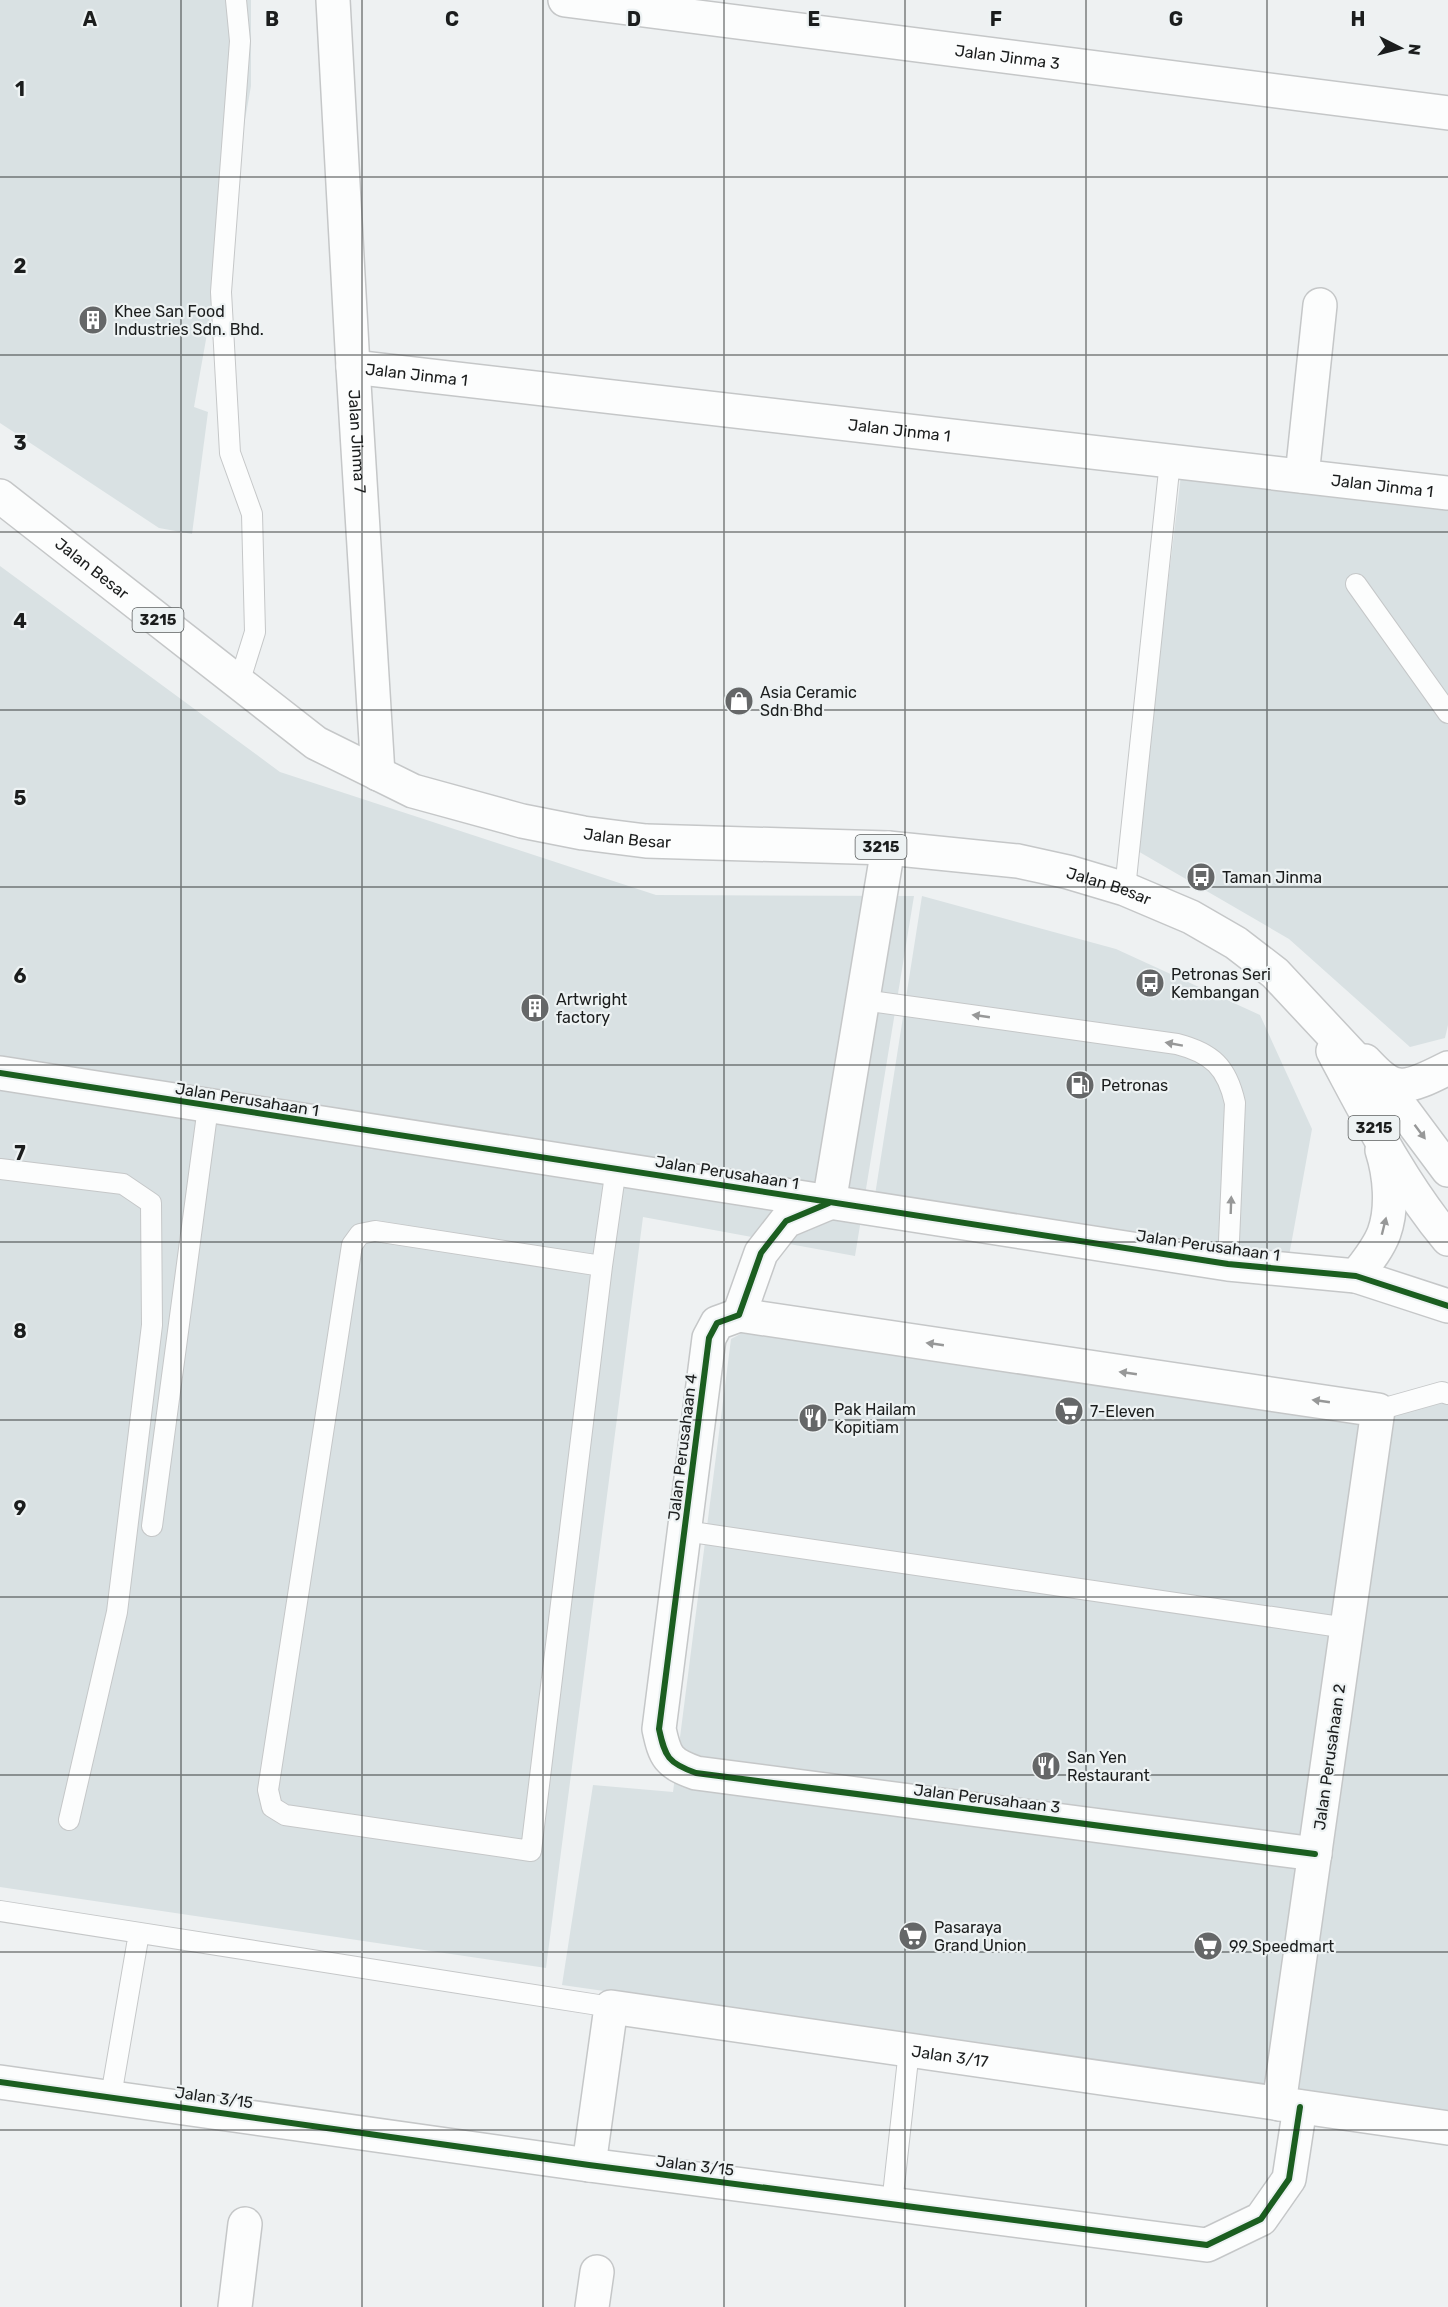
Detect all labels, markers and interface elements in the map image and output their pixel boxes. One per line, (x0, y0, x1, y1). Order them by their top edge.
text: A (83, 7, 98, 31)
text: B (265, 7, 279, 31)
text: C (445, 7, 459, 31)
text: D (627, 7, 641, 31)
text: E (808, 7, 820, 31)
text: F (990, 7, 1002, 31)
text: G (1169, 7, 1183, 31)
text: H (1351, 7, 1365, 31)
north arrow (1370, 18, 1430, 78)
street label: Jalan Jinma 3 (954, 41, 1061, 73)
text: N (1404, 43, 1424, 56)
text: 1 (15, 77, 25, 101)
text: 2 (14, 254, 27, 278)
place label: Khee San Food Industries Sdn. Bhd. (114, 302, 264, 339)
building icon: Khee San Food Industries Sdn. Bhd. (77, 304, 109, 336)
street label: Jalan Jinma 1 (364, 359, 469, 390)
street label: Jalan Jinma 7 (344, 389, 370, 494)
street label: Jalan Jinma 1 (847, 415, 952, 446)
text: 3 (13, 431, 27, 455)
street label: Jalan Jinma 1 (1330, 471, 1434, 501)
street label: Jalan Besar (51, 534, 132, 603)
road number: 3215 (132, 608, 184, 632)
text: 4 (13, 609, 27, 633)
place label: Asia Ceramic Sdn Bhd (760, 683, 857, 720)
shop icon: Asia Ceramic Sdn Bhd (723, 685, 755, 717)
text: 5 (14, 786, 27, 810)
street label: Jalan Besar (582, 824, 671, 852)
road number: 3215 (856, 835, 906, 859)
bus stop icon: Taman Jinma (1185, 861, 1217, 893)
street label: Jalan Besar (1064, 863, 1154, 909)
place label: Taman Jinma (1222, 868, 1322, 887)
text: 6 (13, 964, 27, 988)
place label: Petronas Seri Kembangan (1171, 965, 1271, 1002)
bus stop icon: Petronas Seri Kembangan (1134, 967, 1166, 999)
place label: Artwright factory (556, 990, 627, 1027)
building icon: Artwright factory (519, 992, 551, 1024)
one-way arrow (971, 1012, 990, 1021)
one-way arrow (1164, 1039, 1183, 1048)
fuel station icon: Petronas (1064, 1069, 1096, 1101)
place label: Petronas (1101, 1076, 1168, 1095)
street label: Jalan Perusahaan 1 (174, 1079, 320, 1120)
road number: 3215 (1348, 1116, 1400, 1140)
one-way arrow (1413, 1125, 1425, 1140)
text: 7 (14, 1141, 26, 1165)
street label: Jalan Perusahaan 1 (654, 1152, 800, 1193)
one-way arrow (1226, 1196, 1235, 1215)
one-way arrow (1380, 1217, 1390, 1235)
street label: Jalan Perusahaan 1 (1135, 1226, 1281, 1265)
text: 8 (13, 1319, 27, 1343)
one-way arrow (925, 1339, 944, 1348)
one-way arrow (1118, 1368, 1137, 1377)
street label: Jalan Perusahaan 4 (664, 1372, 701, 1522)
supermarket icon: 7-Eleven (1053, 1395, 1085, 1427)
one-way arrow (1311, 1397, 1330, 1406)
place label: Pak Hailam Kopitiam (834, 1400, 916, 1437)
restaurant icon: Pak Hailam Kopitiam (797, 1402, 829, 1434)
place label: 7-Eleven (1090, 1402, 1155, 1421)
text: 9 (14, 1496, 27, 1520)
street label: Jalan Perusahaan 2 (1310, 1683, 1349, 1831)
place label: San Yen Restaurant (1067, 1748, 1150, 1785)
restaurant icon: San Yen Restaurant (1030, 1750, 1062, 1782)
street label: Jalan Perusahaan 3 (912, 1780, 1061, 1817)
place label: Pasaraya Grand Union (934, 1918, 1026, 1955)
supermarket icon: Pasaraya Grand Union (897, 1920, 929, 1952)
supermarket icon: 99 Speedmart (1192, 1930, 1224, 1962)
place label: 99 Speedmart (1229, 1937, 1334, 1956)
street label: Jalan 3/17 (910, 2042, 990, 2071)
street label: Jalan 3/15 (174, 2083, 254, 2112)
street label: Jalan 3/15 (655, 2151, 735, 2180)

